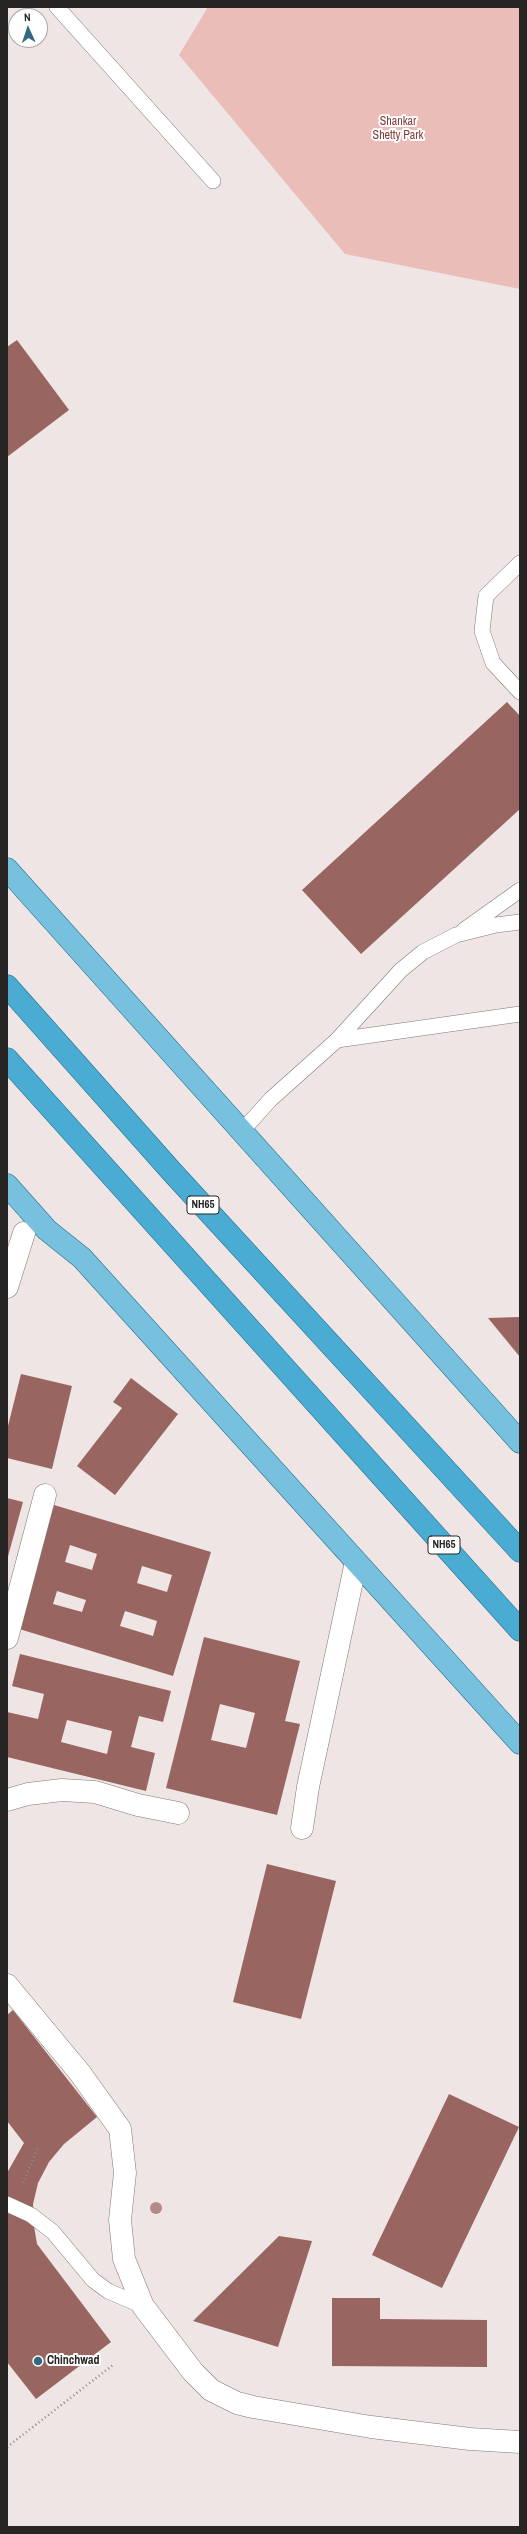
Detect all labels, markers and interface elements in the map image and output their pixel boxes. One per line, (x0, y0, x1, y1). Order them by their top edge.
north arrow (8, 8, 48, 48)
text: N (24, 10, 31, 24)
park label: Shankar Shetty Park (373, 115, 423, 143)
road number: NH65 (187, 1196, 219, 1214)
road number: NH65 (428, 1536, 460, 1554)
place label: Chinchwad (47, 2354, 99, 2368)
marker: Chinchwad (32, 2355, 44, 2367)

